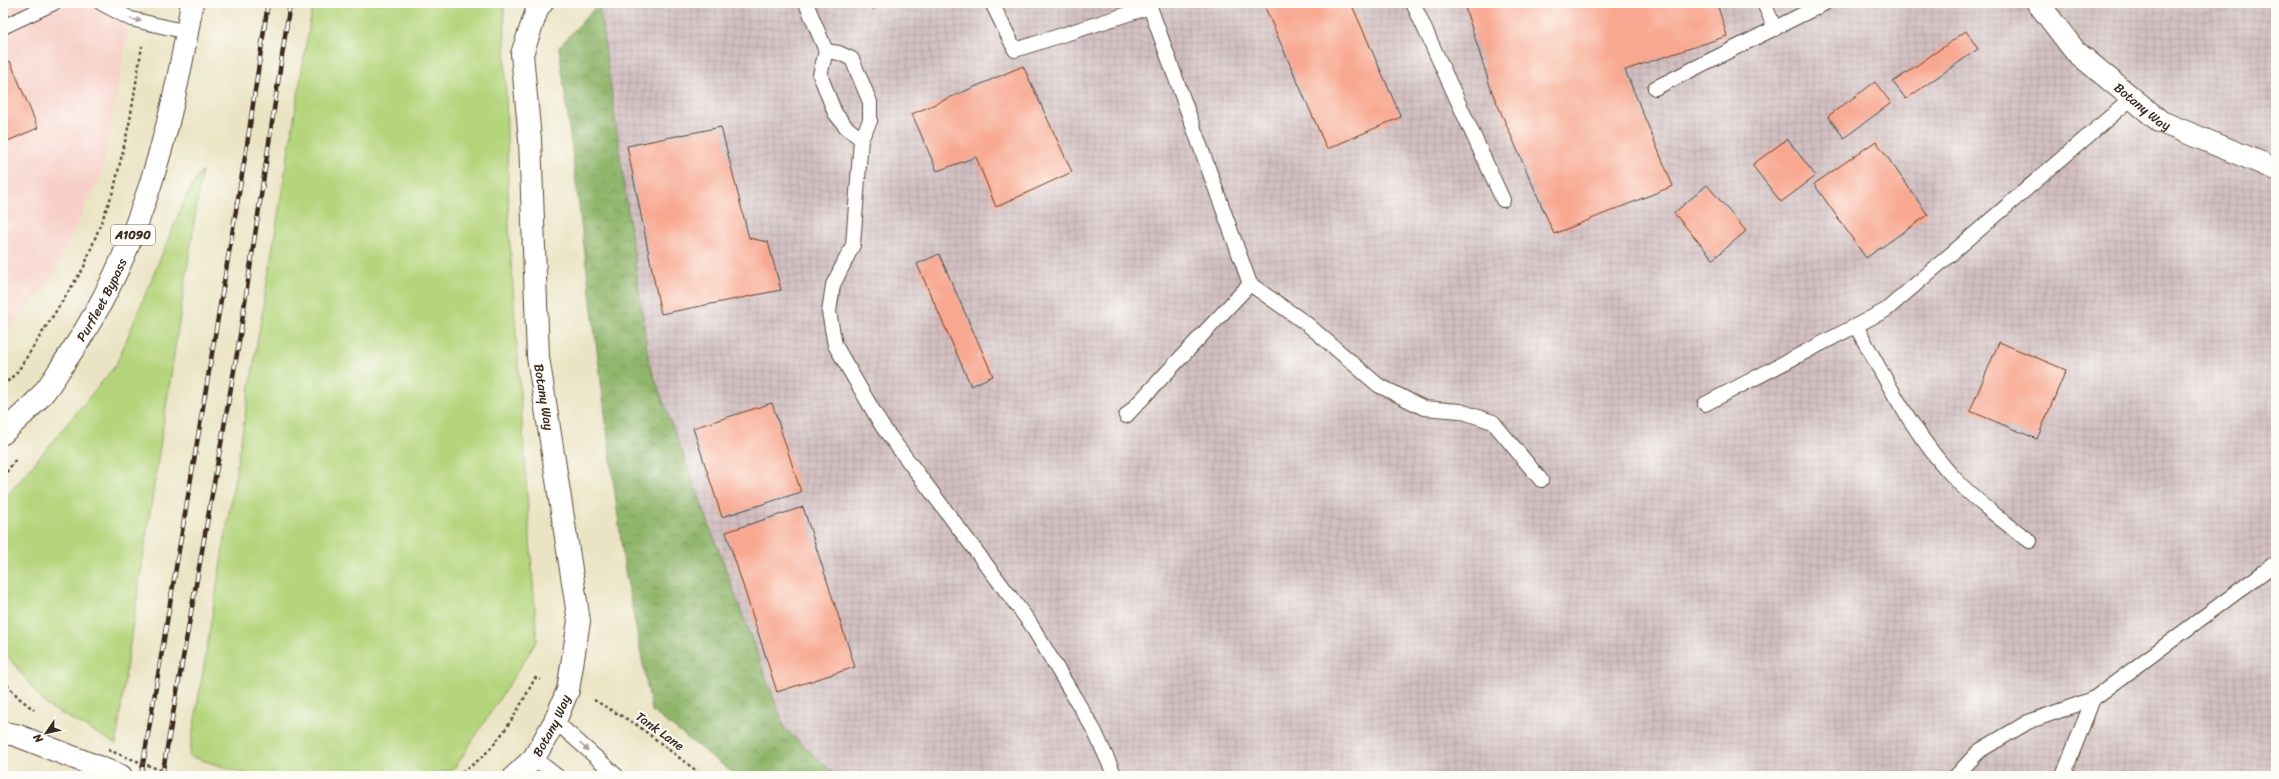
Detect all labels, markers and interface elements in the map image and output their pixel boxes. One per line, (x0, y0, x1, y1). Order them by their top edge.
one-way arrow (130, 17, 142, 23)
street label: Botany Way (2109, 76, 2174, 136)
road number: A1090 (111, 225, 155, 245)
street label: Purfleet Bypass (70, 254, 133, 346)
street label: Botany Way (527, 362, 561, 432)
street label: Botany Way (526, 691, 577, 761)
street label: Tank Lane (631, 705, 689, 757)
north arrow (26, 713, 66, 753)
text: N (28, 730, 49, 748)
one-way arrow (579, 742, 589, 751)

